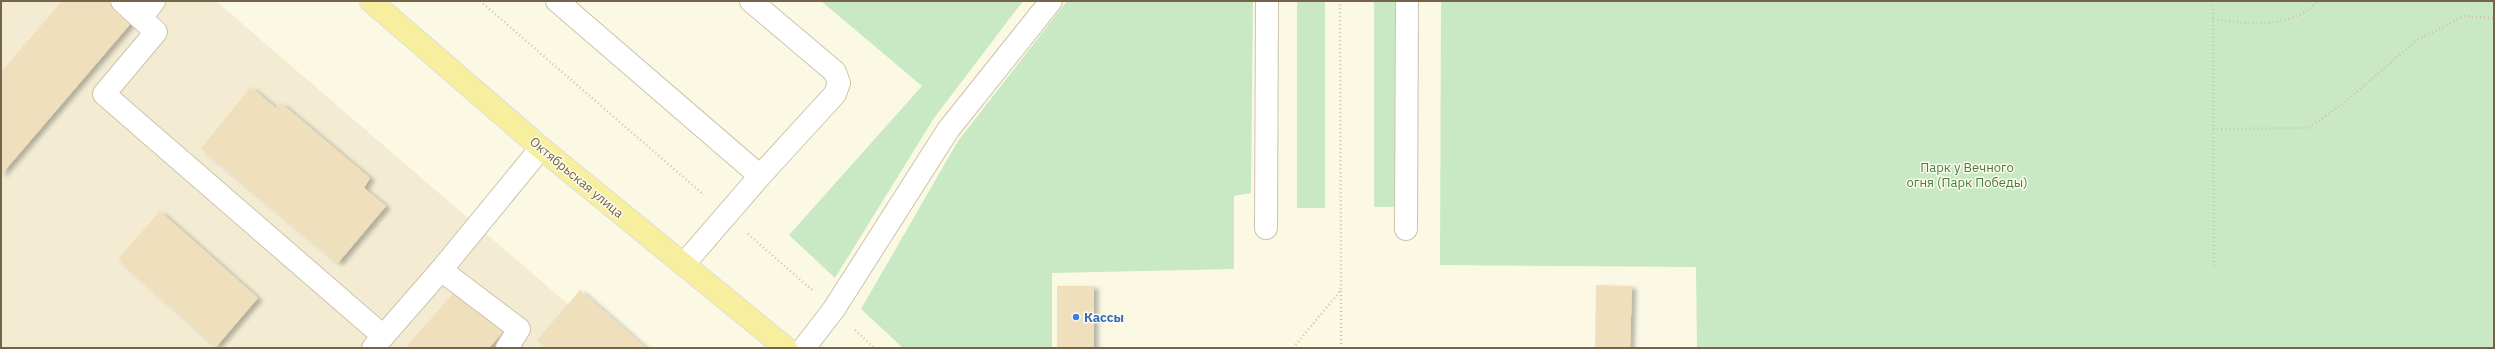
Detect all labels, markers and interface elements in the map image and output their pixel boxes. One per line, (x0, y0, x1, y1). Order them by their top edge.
street label: Октябрьская улица (526, 133, 627, 222)
park label: Парк у Вечного огня (Парк Победы) (1906, 159, 2028, 191)
place label: Кассы (1084, 309, 1124, 326)
marker: Кассы (1071, 312, 1081, 322)

